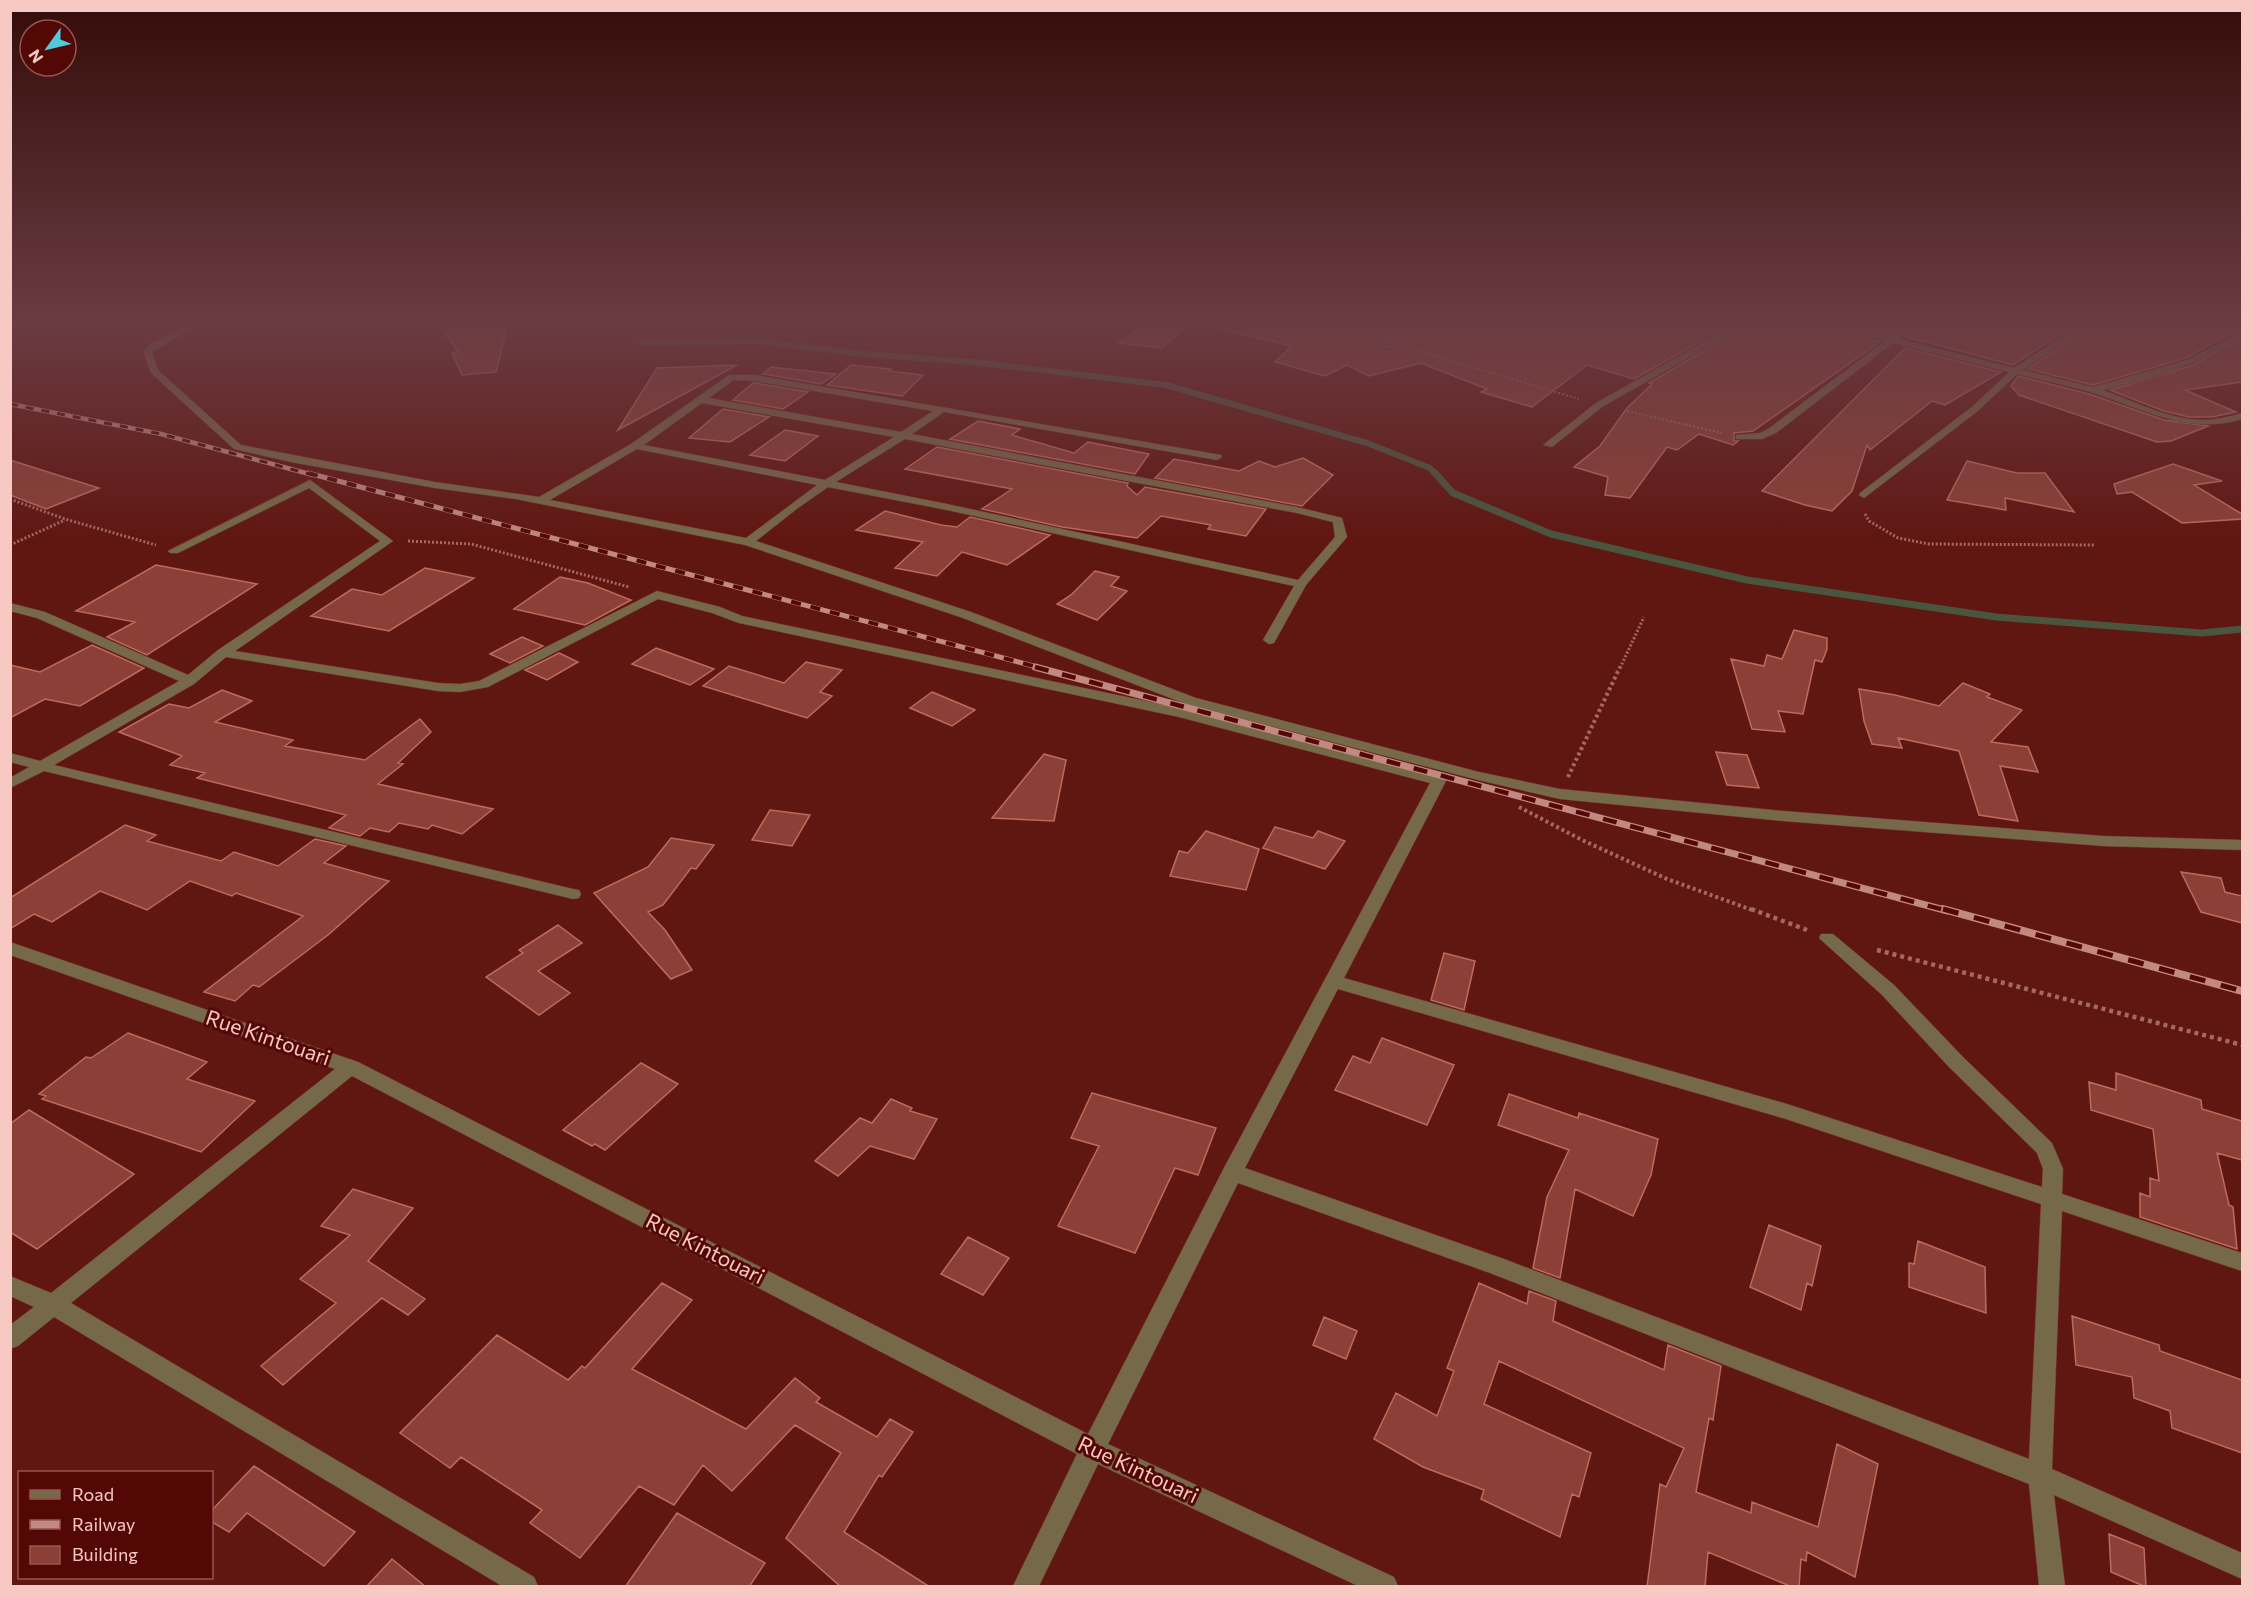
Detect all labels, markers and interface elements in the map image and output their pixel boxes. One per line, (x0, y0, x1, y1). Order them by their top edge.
north arrow (18, 18, 78, 78)
text: N (24, 46, 46, 67)
street label: Rue Kintouari (203, 1004, 334, 1070)
street label: Rue Kintouari (642, 1207, 769, 1288)
street label: Rue Kintouari (1075, 1430, 1203, 1507)
legend (18, 1471, 213, 1579)
text: Road (72, 1483, 114, 1505)
text: Railway (72, 1513, 135, 1535)
text: Building (72, 1543, 138, 1565)

